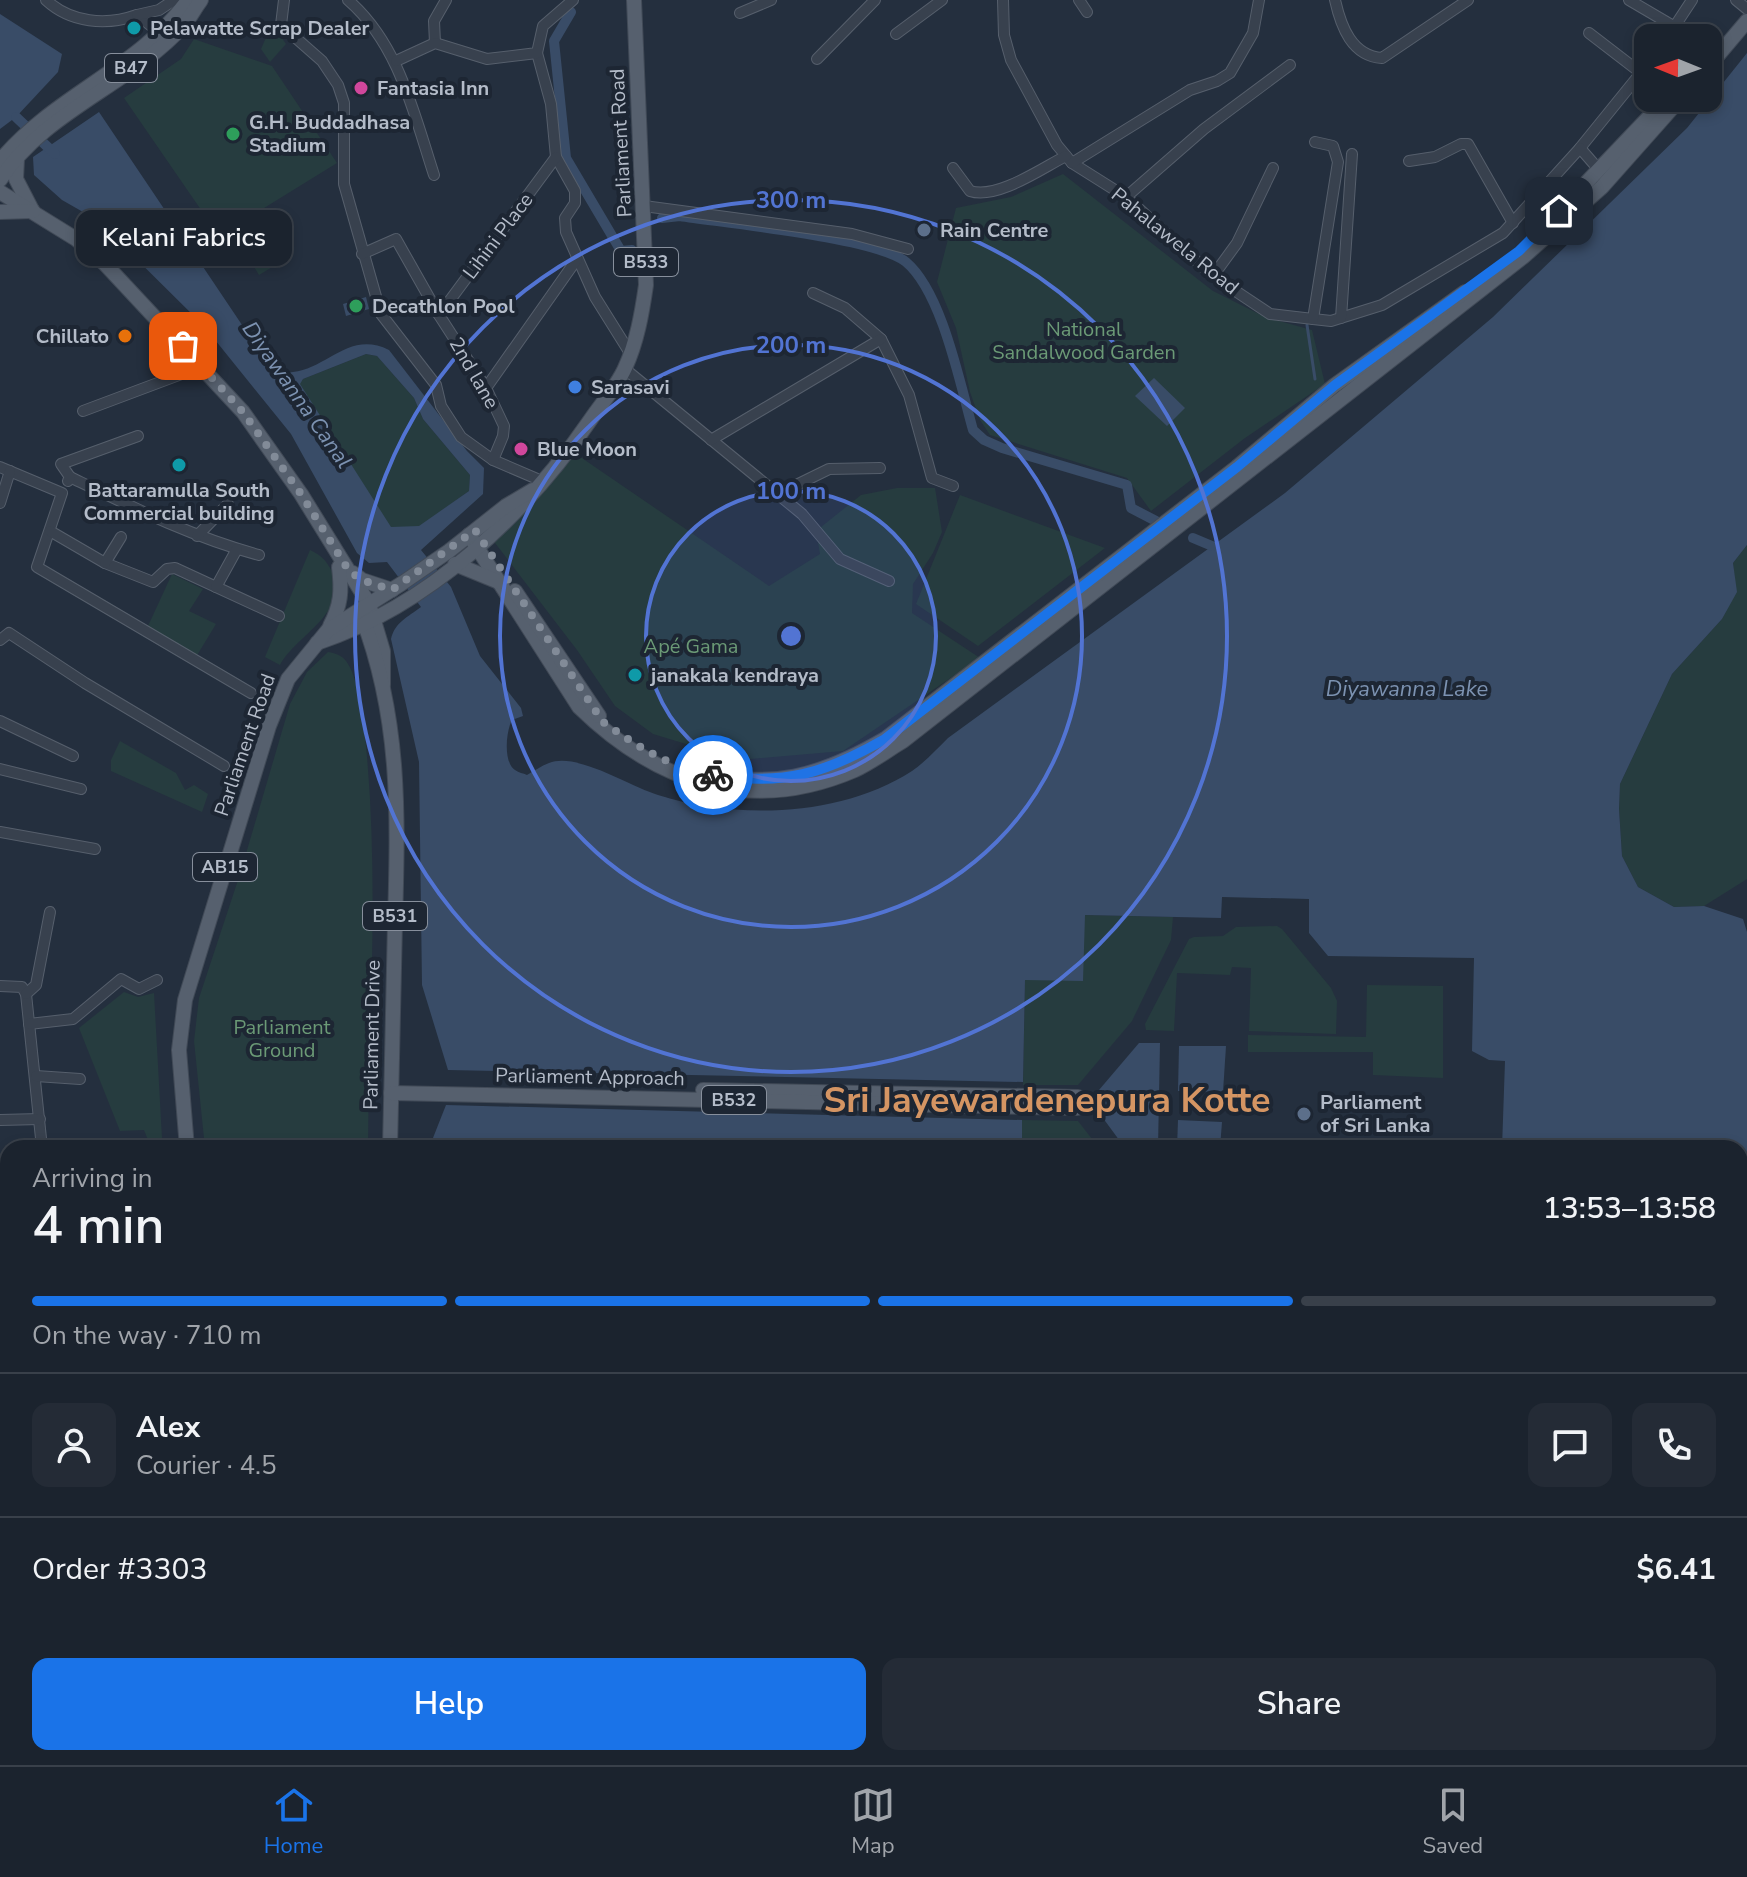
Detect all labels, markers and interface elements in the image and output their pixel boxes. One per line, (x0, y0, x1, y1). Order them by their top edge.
place label: Pelawatte Scrap Dealer (150, 15, 370, 42)
marker: Pelawatte Scrap Dealer (125, 19, 143, 37)
north arrow (1634, 24, 1722, 112)
map controls (1634, 24, 1722, 112)
road number: B47 (105, 54, 157, 82)
street label: Parliament Road (604, 68, 638, 218)
place label: Fantasia Inn (377, 75, 489, 102)
marker: Fantasia Inn (352, 79, 370, 97)
place label: G.H. Buddadhasa Stadium (249, 109, 410, 159)
marker: G.H. Buddadhasa Stadium (224, 125, 242, 143)
pin (1525, 177, 1593, 245)
street label: Pahalawela Road (1106, 181, 1244, 301)
text: 300 m (756, 184, 826, 216)
street label: Lihini Place (457, 187, 539, 285)
icon: home (1537, 189, 1581, 233)
callout: Kelani Fabrics (75, 210, 291, 266)
place label: Rain Centre (940, 217, 1049, 244)
text: Kelani Fabrics (102, 220, 266, 255)
marker: Rain Centre (915, 221, 933, 239)
road number: B533 (614, 248, 678, 276)
place label: Decathlon Pool (372, 293, 515, 320)
marker: Decathlon Pool (347, 297, 365, 315)
pin (149, 312, 217, 380)
water label: Diyawanna Canal (235, 316, 359, 474)
park label: National Sandalwood Garden (992, 316, 1176, 366)
place label: Chillato (36, 323, 109, 350)
icon: bag (161, 324, 205, 368)
marker: Chillato (116, 327, 134, 345)
text: 200 m (756, 329, 826, 361)
street label: 2nd lane (443, 332, 505, 414)
place label: Sarasavi (591, 374, 669, 401)
marker: Sarasavi (566, 378, 584, 396)
place label: Blue Moon (537, 436, 637, 463)
marker: Blue Moon (512, 440, 530, 458)
marker: Battaramulla South Commercial building (170, 456, 188, 474)
text: 100 m (756, 475, 826, 507)
place label: Battaramulla South Commercial building (83, 477, 275, 527)
centre of rings (777, 622, 805, 650)
park label: Apé Gama (644, 633, 738, 660)
place label: janakala kendraya (649, 662, 819, 689)
marker: janakala kendraya (626, 666, 644, 684)
street label: Parliament Road (208, 670, 282, 820)
water label: Diyawanna Lake (1326, 674, 1488, 704)
courier (673, 735, 753, 815)
icon: bike (691, 753, 735, 797)
road number: AB15 (193, 853, 257, 881)
road number: B531 (363, 902, 427, 930)
street label: Parliament Drive (357, 960, 387, 1110)
park label: Parliament Ground (233, 1014, 332, 1064)
street label: Parliament Approach (495, 1062, 685, 1092)
district label: Sri Jayewardenepura Kotte (823, 1076, 1271, 1125)
road number: B532 (702, 1086, 766, 1114)
place label: Parliament of Sri Lanka (1320, 1089, 1431, 1139)
marker: Parliament of Sri Lanka (1295, 1105, 1313, 1123)
text: Arriving in (32, 1161, 153, 1196)
text: 13:53–13:58 (1543, 1188, 1716, 1229)
text: 4 min (32, 1190, 165, 1261)
text: On the way · 710 m (32, 1318, 261, 1353)
button: person (32, 1403, 116, 1487)
button: chat (1528, 1403, 1612, 1487)
button: phone (1632, 1403, 1716, 1487)
text: Alex (136, 1407, 200, 1448)
text: Courier · 4.5 (136, 1448, 277, 1483)
text: Order #3303 (32, 1549, 207, 1590)
text: $6.41 (1637, 1549, 1716, 1590)
button: Help (32, 1658, 866, 1750)
button: Share (882, 1658, 1716, 1750)
tab: Home (264, 1783, 323, 1861)
tab: Map (851, 1783, 895, 1861)
tab: Saved (1422, 1783, 1483, 1861)

